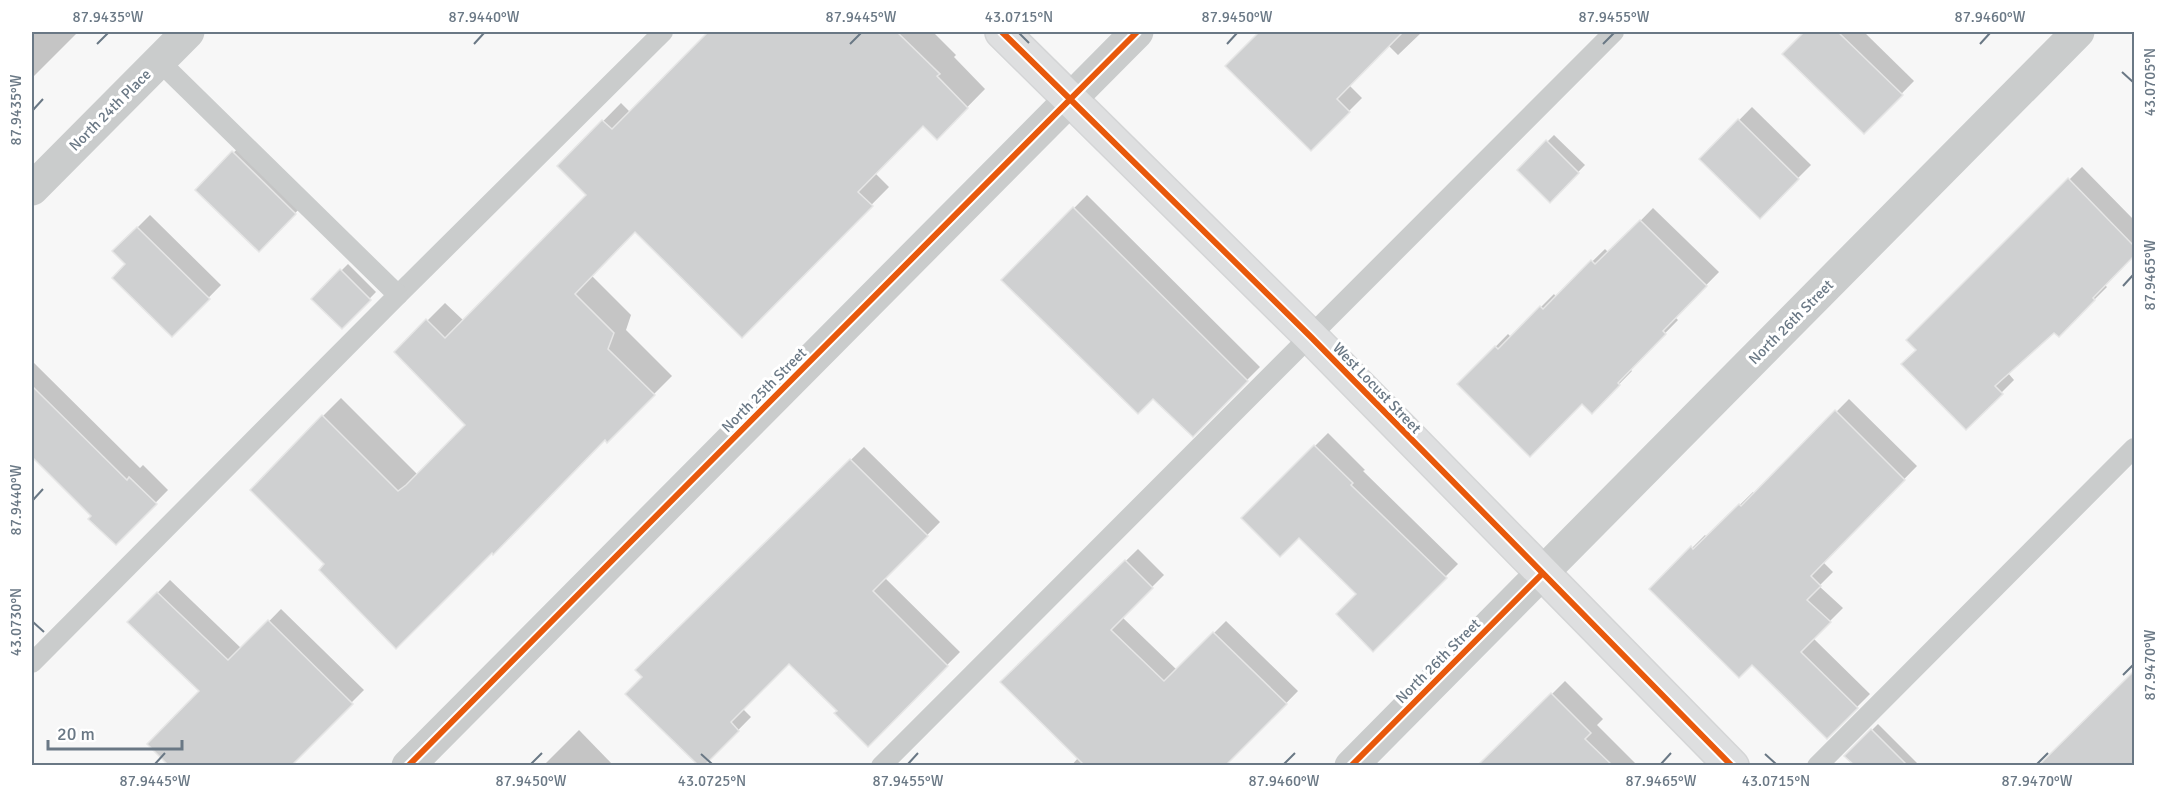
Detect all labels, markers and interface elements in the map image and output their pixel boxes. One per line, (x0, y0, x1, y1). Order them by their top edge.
text: 87.9435°W (73, 8, 144, 26)
text: 87.9440°W (449, 8, 520, 26)
text: 87.9445°W (826, 8, 897, 26)
text: 43.0715°N (985, 8, 1053, 26)
text: 87.9450°W (1202, 8, 1273, 26)
text: 87.9455°W (1579, 8, 1650, 26)
text: 87.9460°W (1955, 8, 2026, 26)
text: 43.0705°N (2141, 48, 2159, 116)
street label: North 24th Place (65, 65, 155, 155)
text: 87.9435°W (7, 74, 25, 145)
text: 87.9465°W (2141, 239, 2159, 310)
street label: North 26th Street (1745, 276, 1837, 368)
street label: West Locust Street (1329, 339, 1425, 437)
street label: North 25th Street (718, 344, 810, 436)
text: 87.9440°W (7, 464, 25, 535)
text: 43.0730°N (7, 588, 25, 656)
street label: North 26th Street (1392, 615, 1484, 707)
text: 87.9470°W (2141, 629, 2159, 700)
scale bar (48, 713, 182, 751)
text: 20 m (57, 723, 95, 745)
text: 87.9445°W (120, 772, 191, 790)
text: 87.9450°W (496, 772, 567, 790)
text: 43.0725°N (678, 772, 746, 790)
text: 87.9455°W (873, 772, 944, 790)
text: 87.9460°W (1249, 772, 1320, 790)
text: 87.9465°W (1626, 772, 1697, 790)
text: 43.0715°N (1742, 772, 1810, 790)
text: 87.9470°W (2002, 772, 2073, 790)

